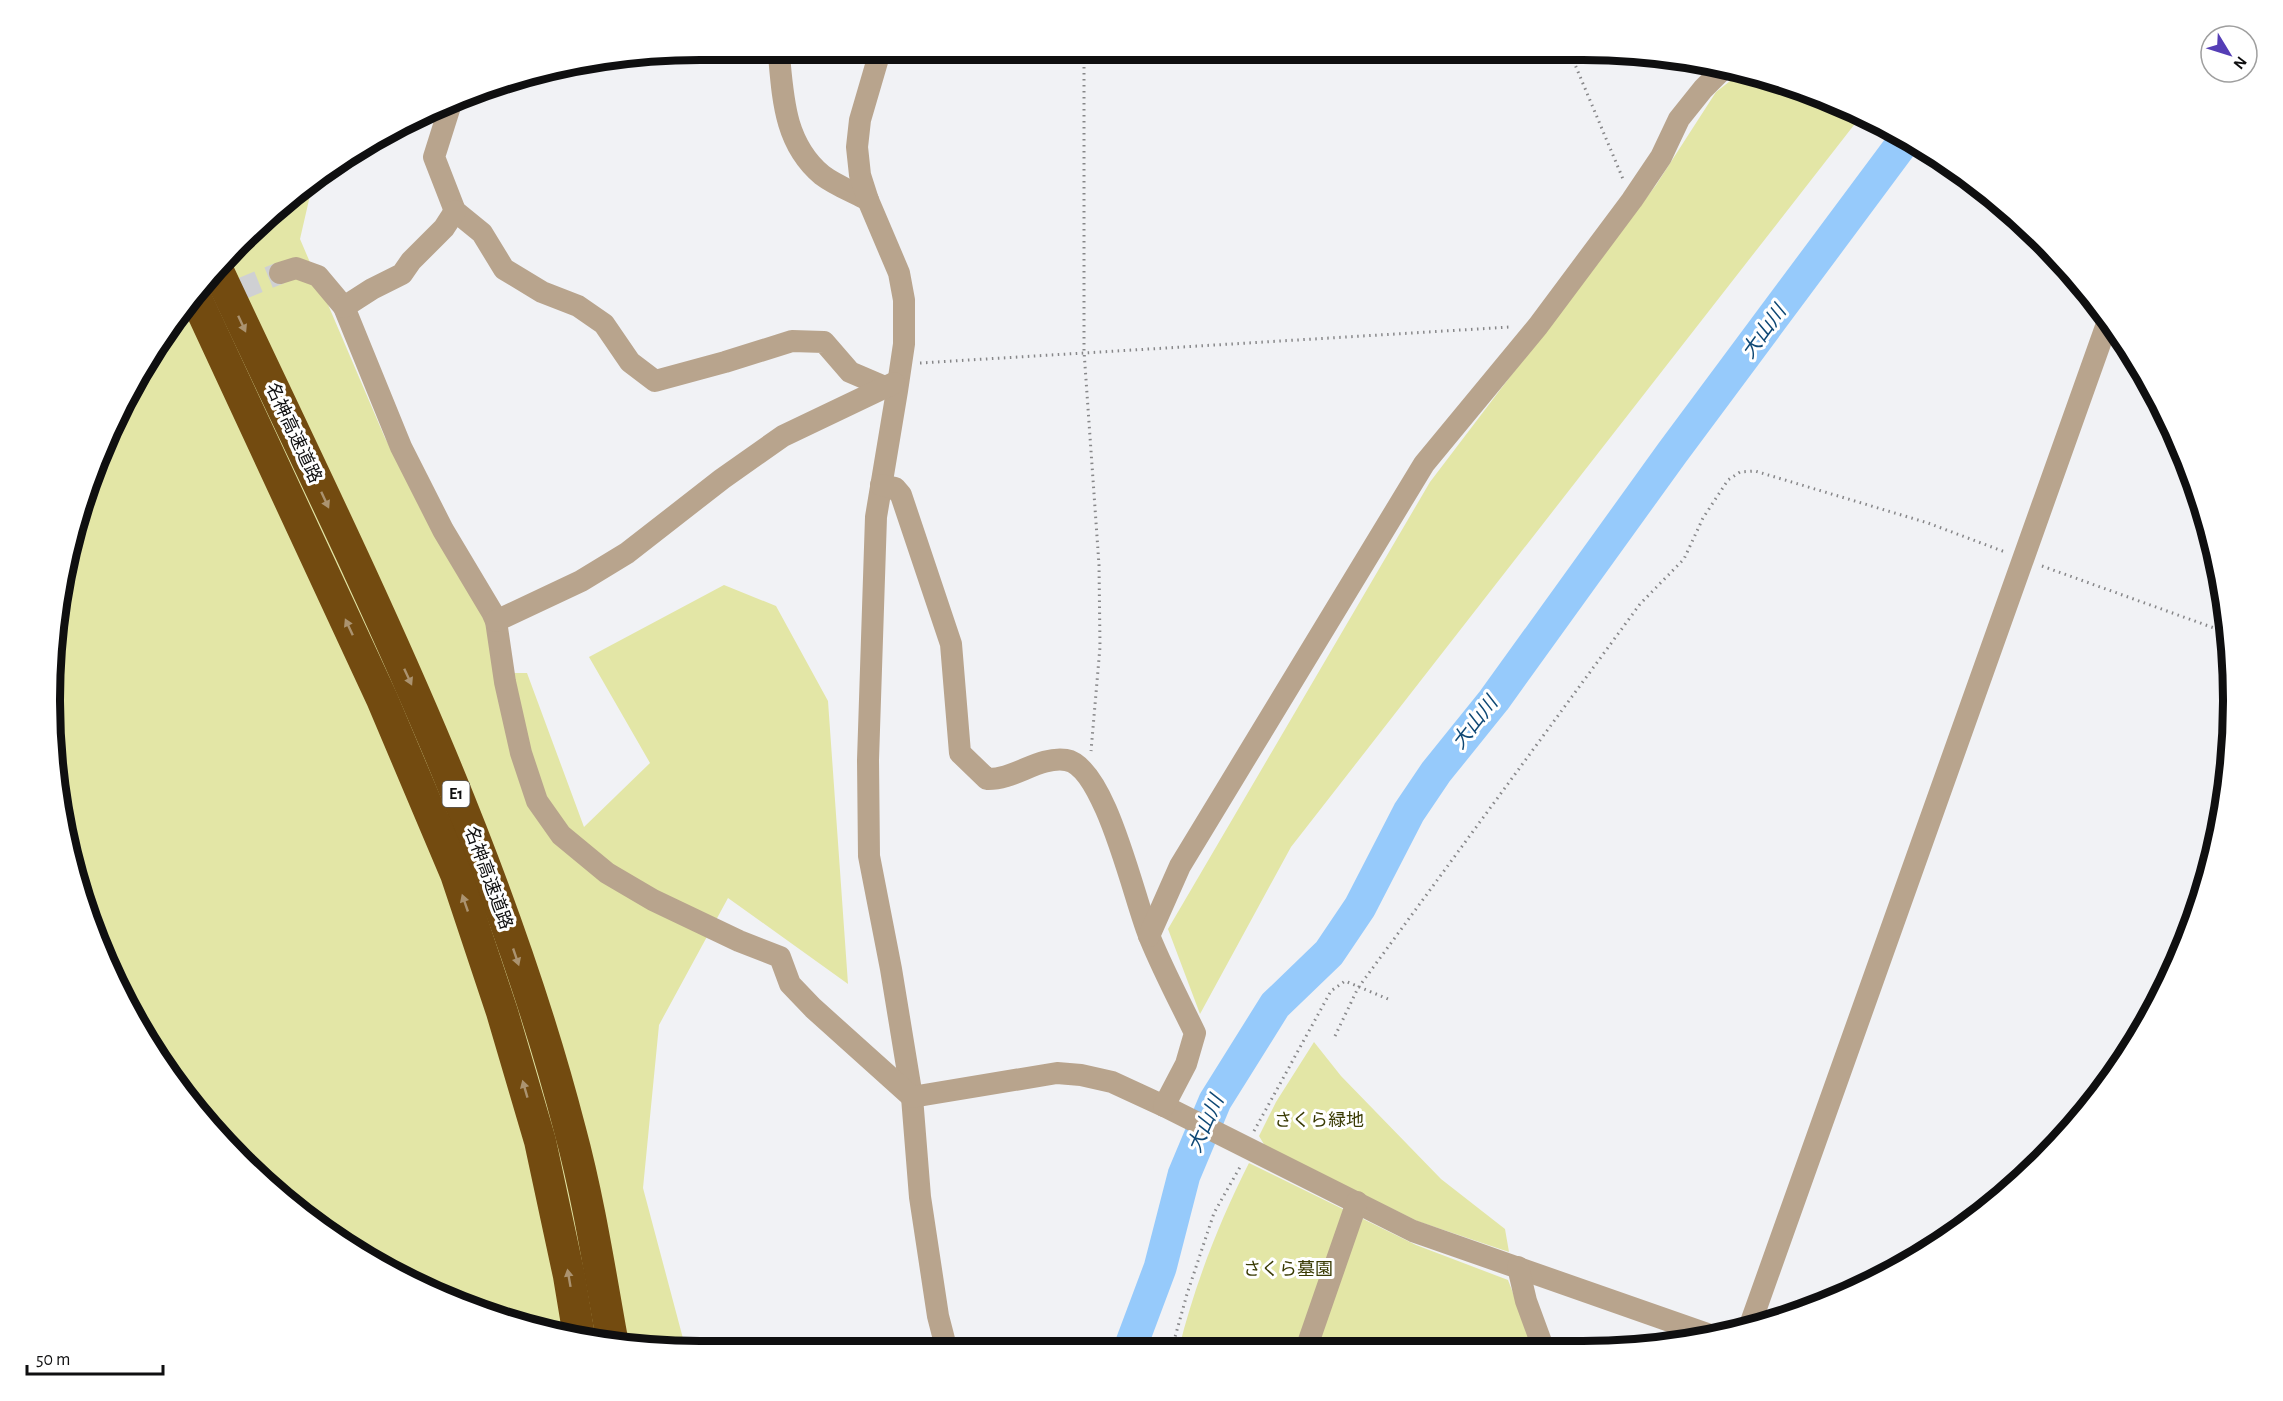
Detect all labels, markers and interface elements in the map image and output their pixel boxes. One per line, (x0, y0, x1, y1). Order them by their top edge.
north arrow (2199, 24, 2259, 84)
text: N (2230, 53, 2250, 72)
water label: 大山川 (1737, 300, 1791, 362)
one-way arrow (238, 315, 247, 332)
street label: 名神高速道路 (262, 379, 326, 486)
one-way arrow (321, 492, 330, 509)
one-way arrow (344, 618, 353, 635)
one-way arrow (403, 668, 413, 686)
water label: 大山川 (1448, 691, 1503, 753)
road number: E1 (442, 781, 470, 807)
street label: 名神高速道路 (461, 823, 517, 932)
one-way arrow (460, 894, 470, 912)
one-way arrow (512, 948, 522, 966)
one-way arrow (520, 1080, 529, 1098)
water label: 大山川 (1184, 1090, 1228, 1155)
park label: さくら緑地 (1274, 1111, 1364, 1130)
park label: さくら墓園 (1243, 1260, 1333, 1279)
one-way arrow (565, 1269, 574, 1288)
scale bar (27, 1338, 164, 1376)
text: 50 m (36, 1351, 70, 1369)

